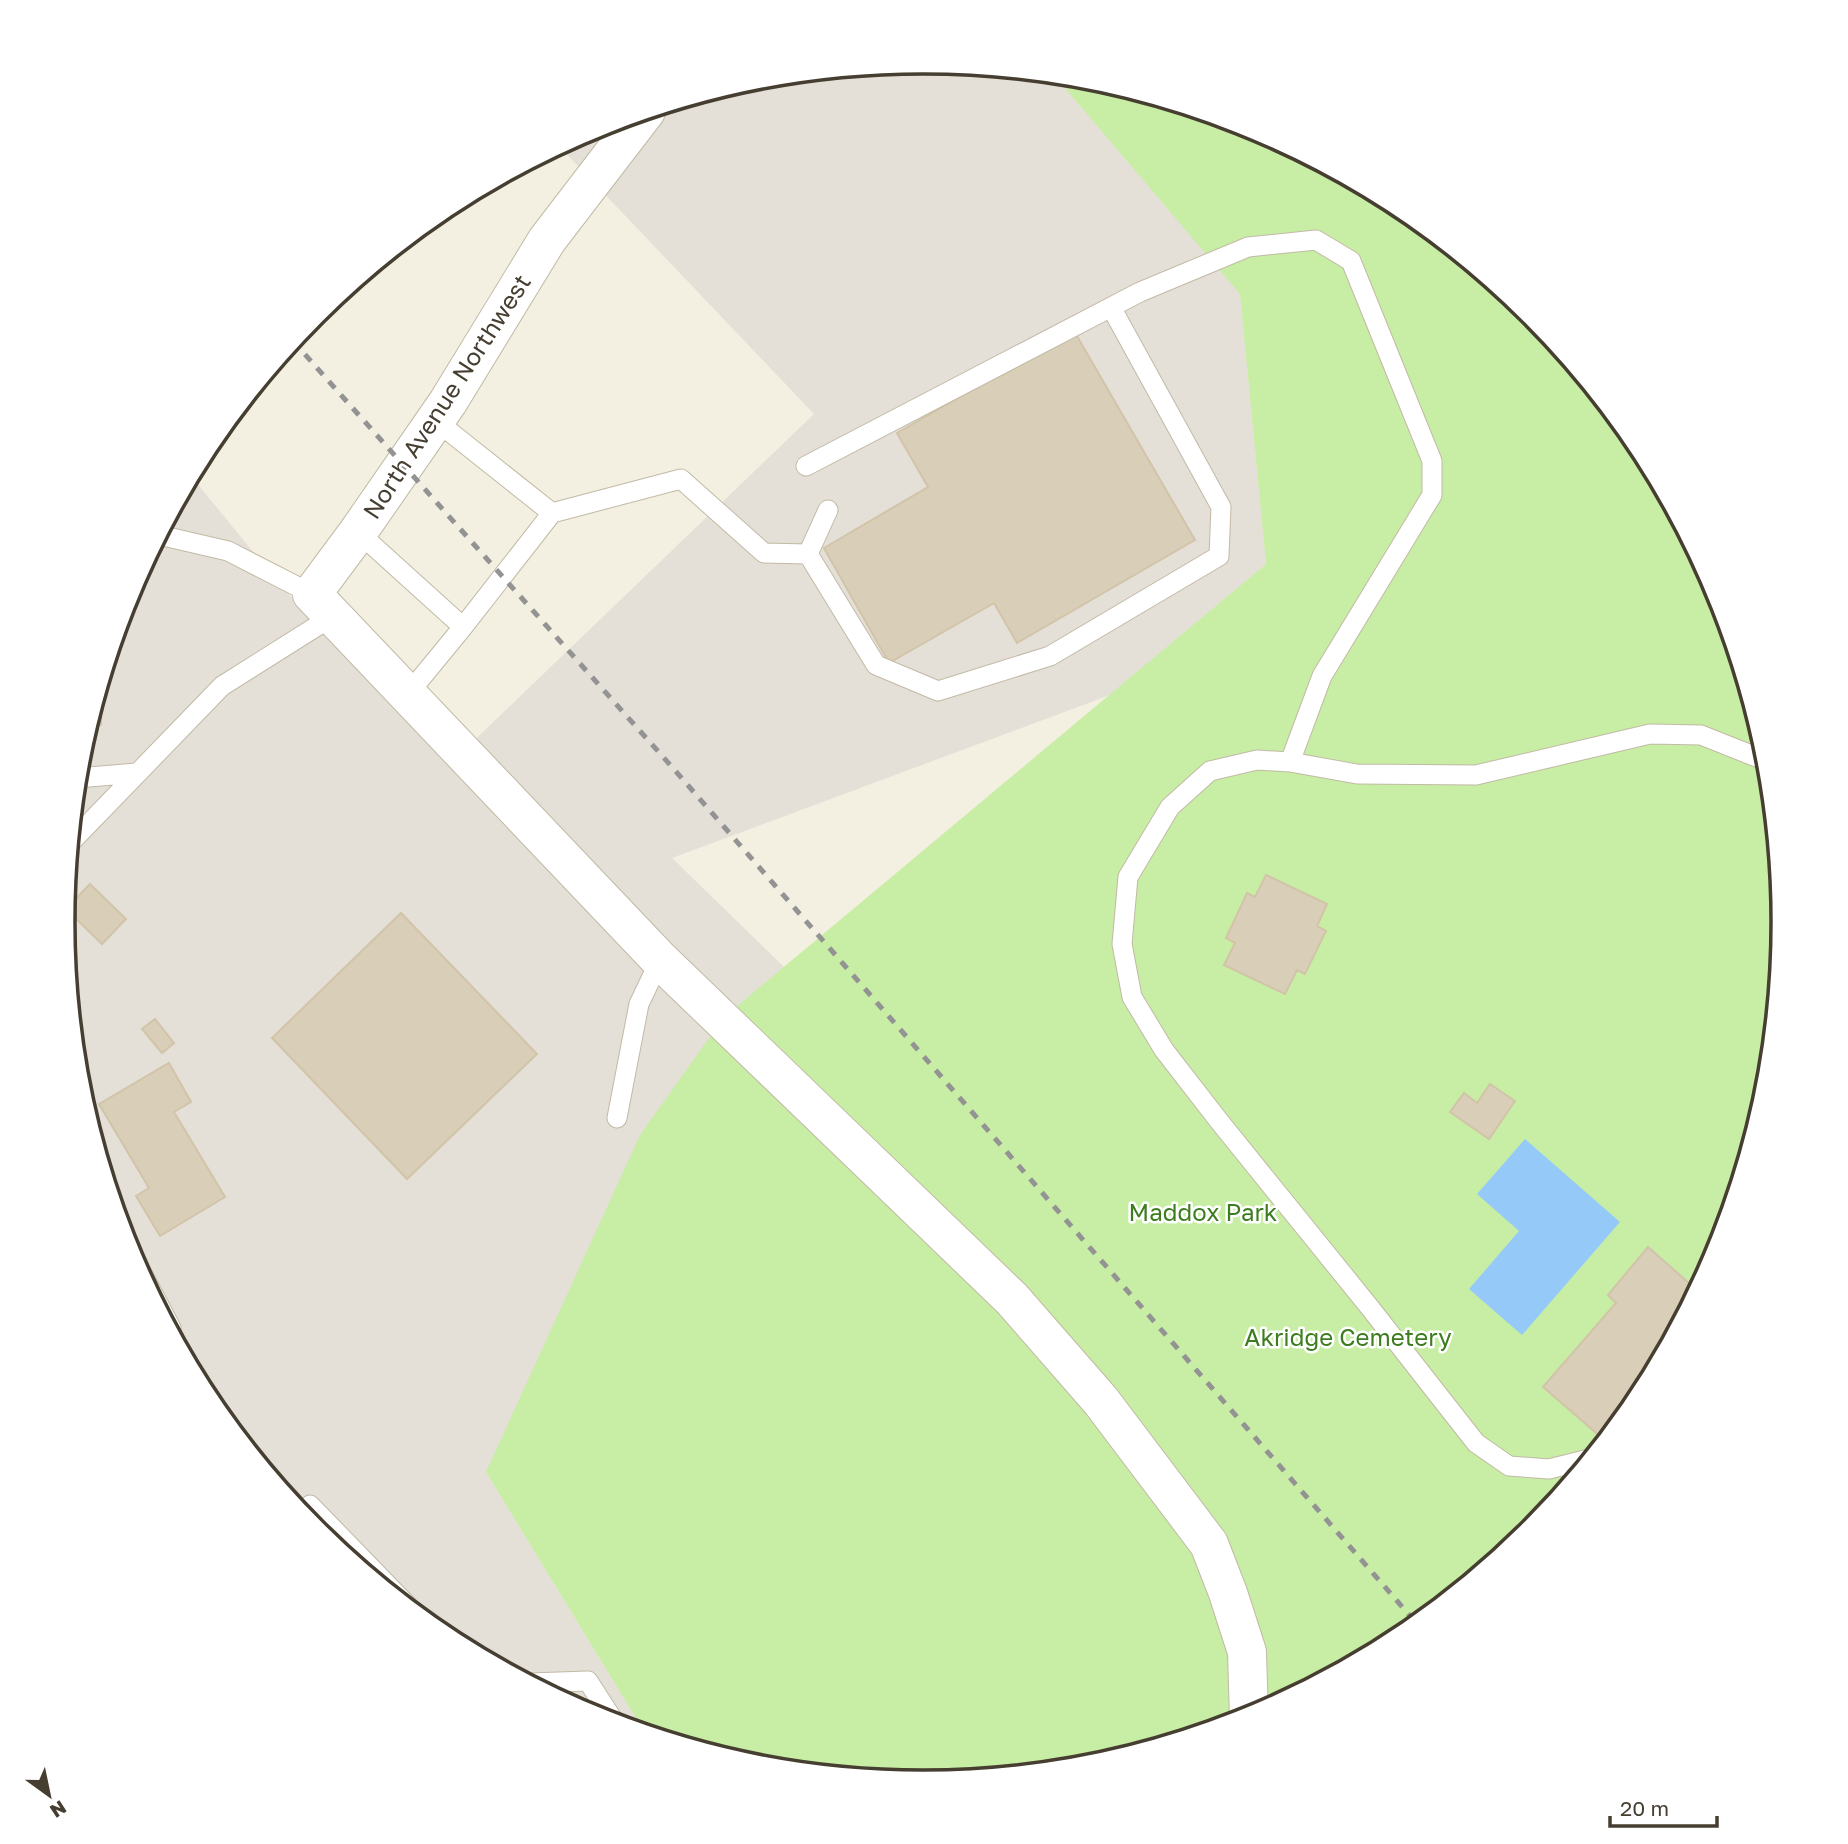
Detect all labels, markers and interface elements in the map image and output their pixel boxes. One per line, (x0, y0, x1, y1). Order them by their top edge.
street label: North Avenue Northwest (356, 268, 536, 524)
park label: Maddox Park (1129, 1197, 1277, 1226)
park label: Akridge Cemetery (1244, 1322, 1452, 1351)
north arrow (14, 1760, 84, 1830)
scale bar (1610, 1784, 1717, 1828)
text: 20 m (1620, 1795, 1669, 1821)
text: N (46, 1796, 71, 1823)

